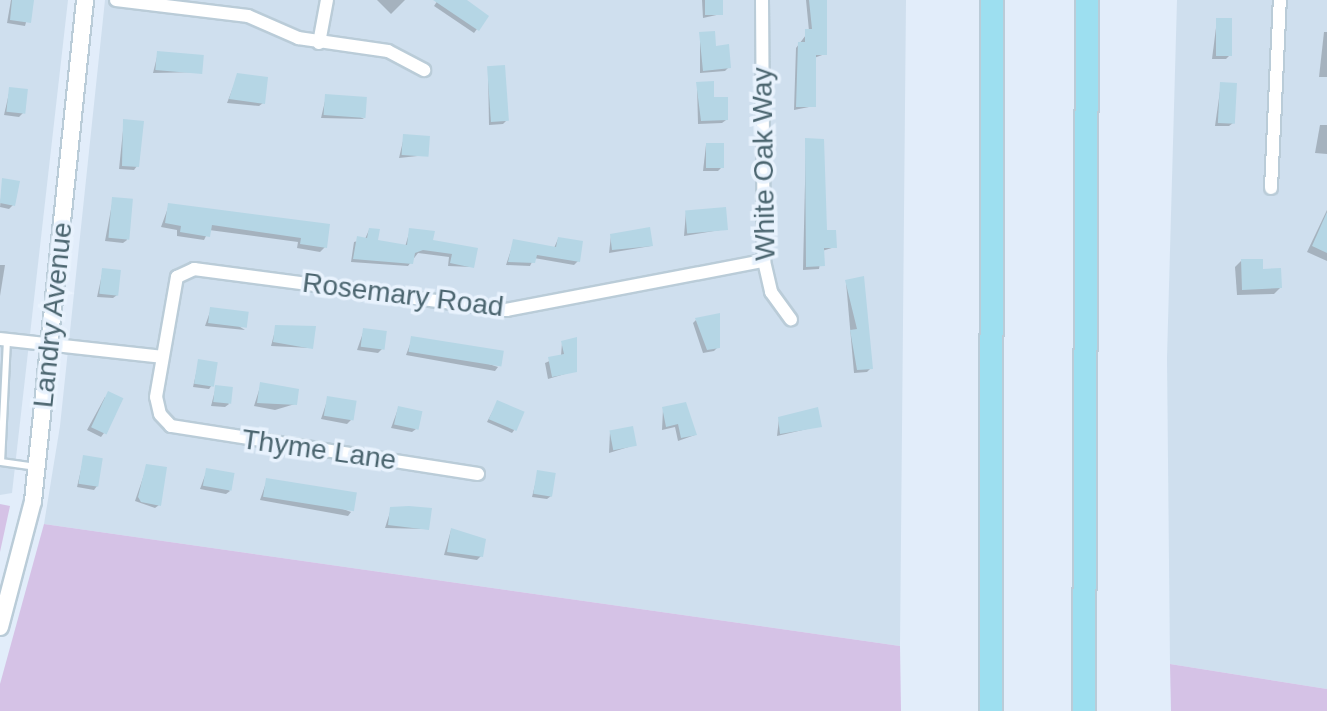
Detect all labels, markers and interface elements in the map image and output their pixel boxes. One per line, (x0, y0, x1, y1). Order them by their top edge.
street label: White Oak Way (746, 67, 782, 261)
street label: Landry Avenue (26, 220, 80, 410)
street label: Rosemary Road (301, 266, 505, 324)
street label: Thyme Lane (240, 423, 398, 477)

